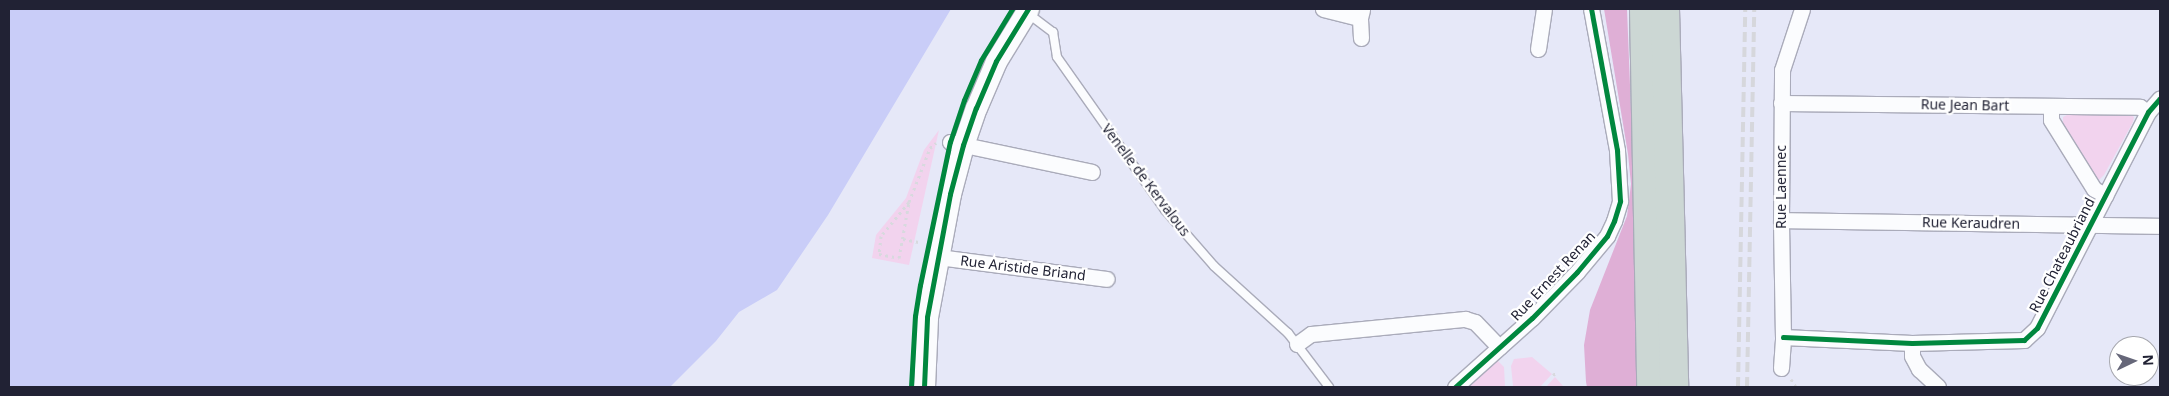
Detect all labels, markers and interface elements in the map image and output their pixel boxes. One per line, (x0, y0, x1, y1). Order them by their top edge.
street label: Rue Jean Bart (1921, 96, 2009, 114)
street label: Venelle de Kervalous (1098, 121, 1194, 239)
street label: Rue Laennec (1773, 145, 1789, 229)
street label: Rue Chateaubriand (2026, 195, 2098, 315)
street label: Rue Keraudren (1922, 214, 2020, 232)
street label: Rue Ernest Renan (1507, 228, 1599, 324)
street label: Rue Aristide Briand (959, 252, 1087, 284)
north arrow (2109, 336, 2159, 386)
text: N (2139, 354, 2158, 366)

